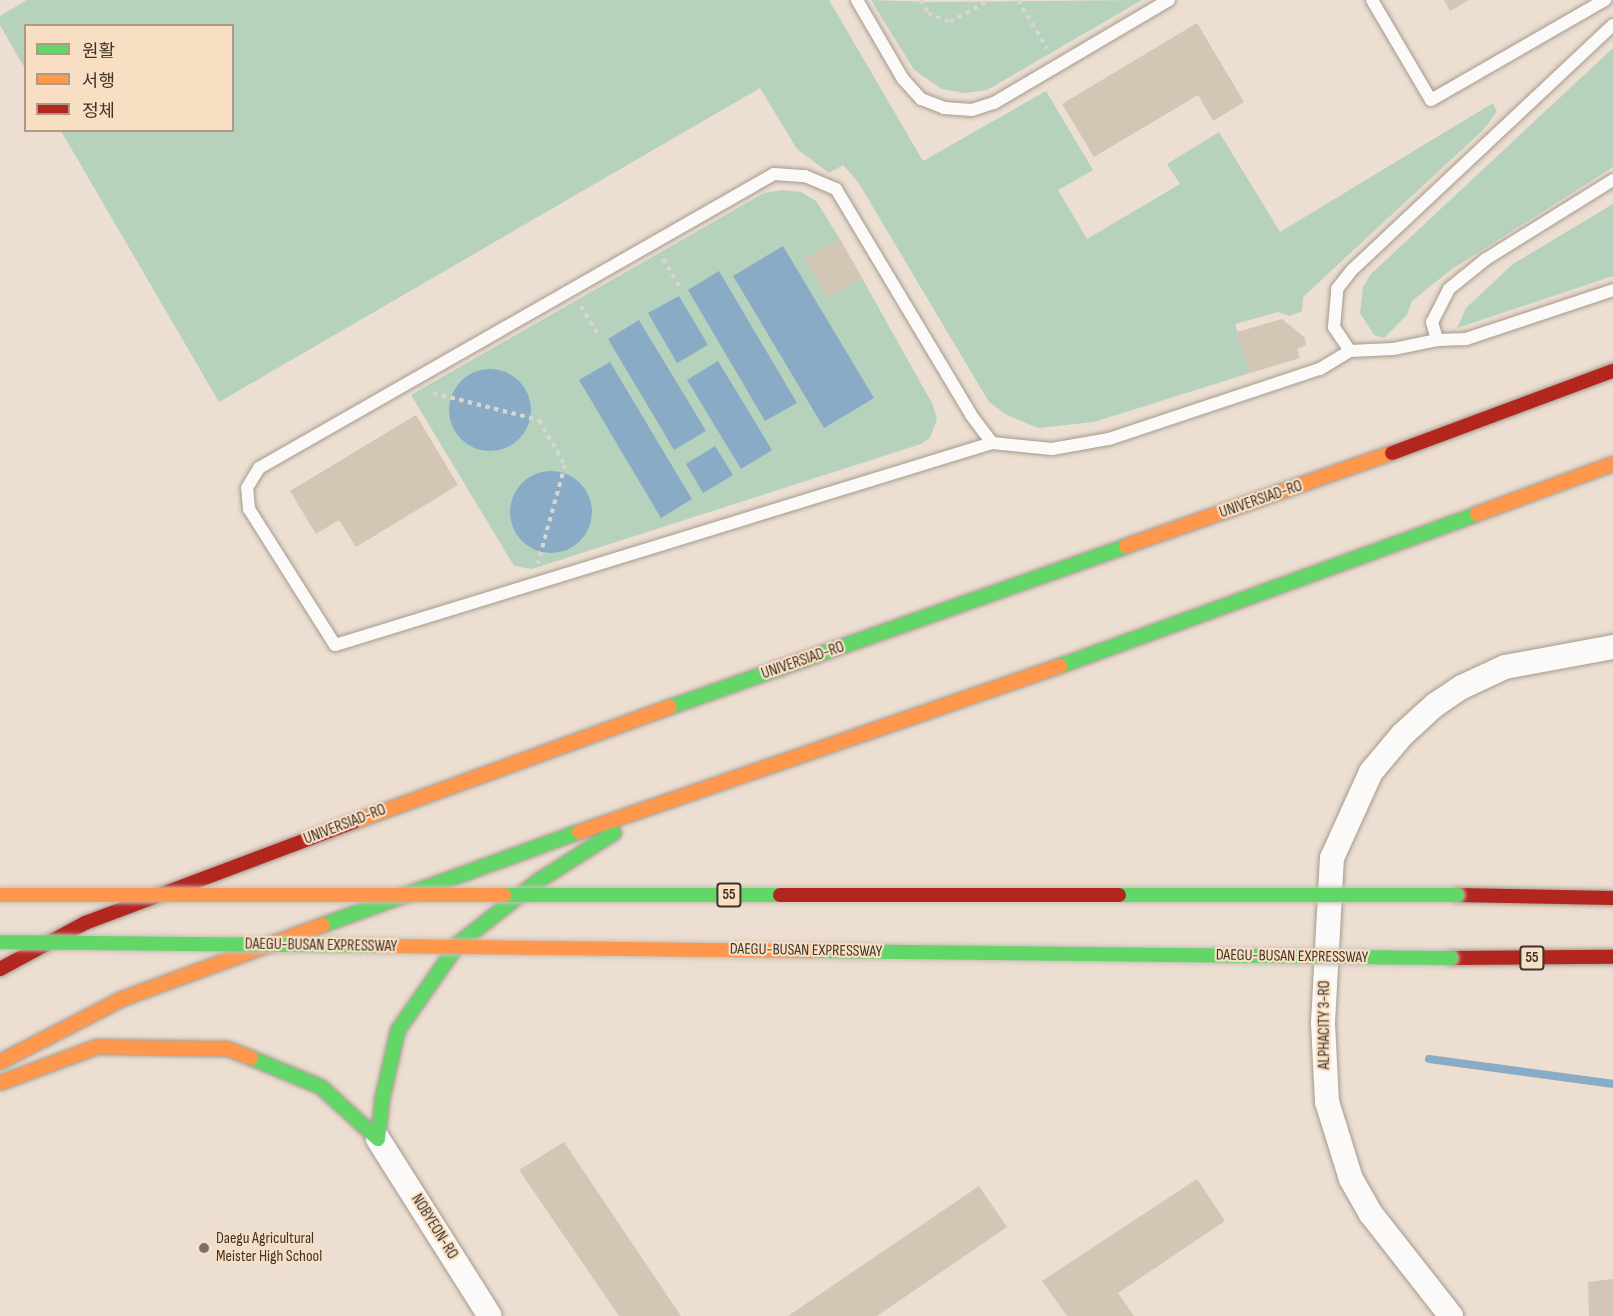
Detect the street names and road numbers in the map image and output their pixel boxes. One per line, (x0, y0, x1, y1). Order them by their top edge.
street label: UNIVERSIAD-RO (1217, 477, 1305, 523)
street label: UNIVERSIAD-RO (759, 638, 847, 684)
street label: UNIVERSIAD-RO (301, 801, 389, 849)
road number: 55 (716, 883, 742, 907)
street label: DAEGU-BUSAN EXPRESSWAY (245, 935, 397, 957)
street label: DAEGU-BUSAN EXPRESSWAY (730, 940, 882, 962)
street label: DAEGU-BUSAN EXPRESSWAY (1216, 946, 1368, 968)
road number: 55 (1518, 946, 1546, 970)
street label: ALPHACITY 3-RO (1315, 981, 1335, 1069)
street label: NOBYEON-RO (406, 1191, 462, 1263)

